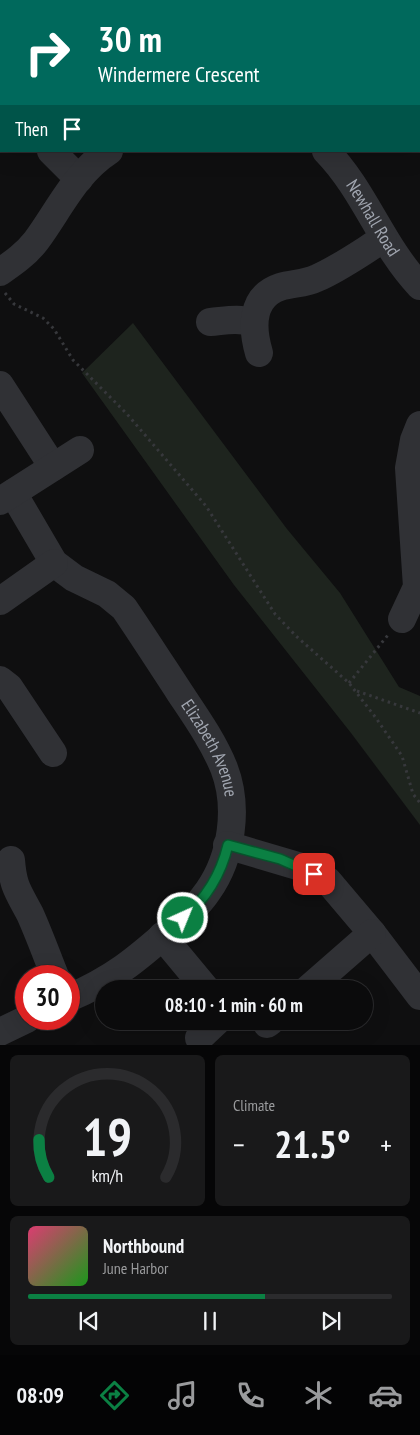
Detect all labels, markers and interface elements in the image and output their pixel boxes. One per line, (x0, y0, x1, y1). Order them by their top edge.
text: 30 m (98, 16, 162, 62)
icon: right (15, 20, 80, 85)
text: Windermere Crescent (98, 60, 260, 88)
icon: arrive (58, 115, 86, 143)
text: Then (15, 117, 48, 141)
street label: Newhall Road (341, 175, 405, 261)
street label: Elizabeth Avenue (176, 695, 243, 798)
pin (293, 853, 335, 895)
icon: arrive (300, 860, 328, 888)
position arrow (156, 891, 208, 943)
speed limit sign: 30 (15, 965, 80, 1030)
text: 08:10 · 1 min · 60 m (165, 993, 303, 1017)
text: Climate (233, 1095, 275, 1115)
text: 19 (83, 1103, 132, 1170)
text: 21.5° (274, 1119, 351, 1168)
text: − (233, 1126, 245, 1163)
text: + (380, 1126, 392, 1163)
text: km/h (92, 1164, 123, 1187)
text: Northbound (103, 1234, 184, 1258)
text: June Harbor (103, 1258, 168, 1278)
icon: previous (75, 1307, 103, 1335)
icon: pause (196, 1307, 224, 1335)
icon: next (317, 1307, 345, 1335)
icon: directions (97, 1378, 132, 1413)
icon: music (165, 1378, 200, 1413)
icon: phone (233, 1378, 268, 1413)
icon: climate (301, 1378, 336, 1413)
icon: car (368, 1378, 403, 1413)
text: 08:09 (16, 1381, 64, 1409)

